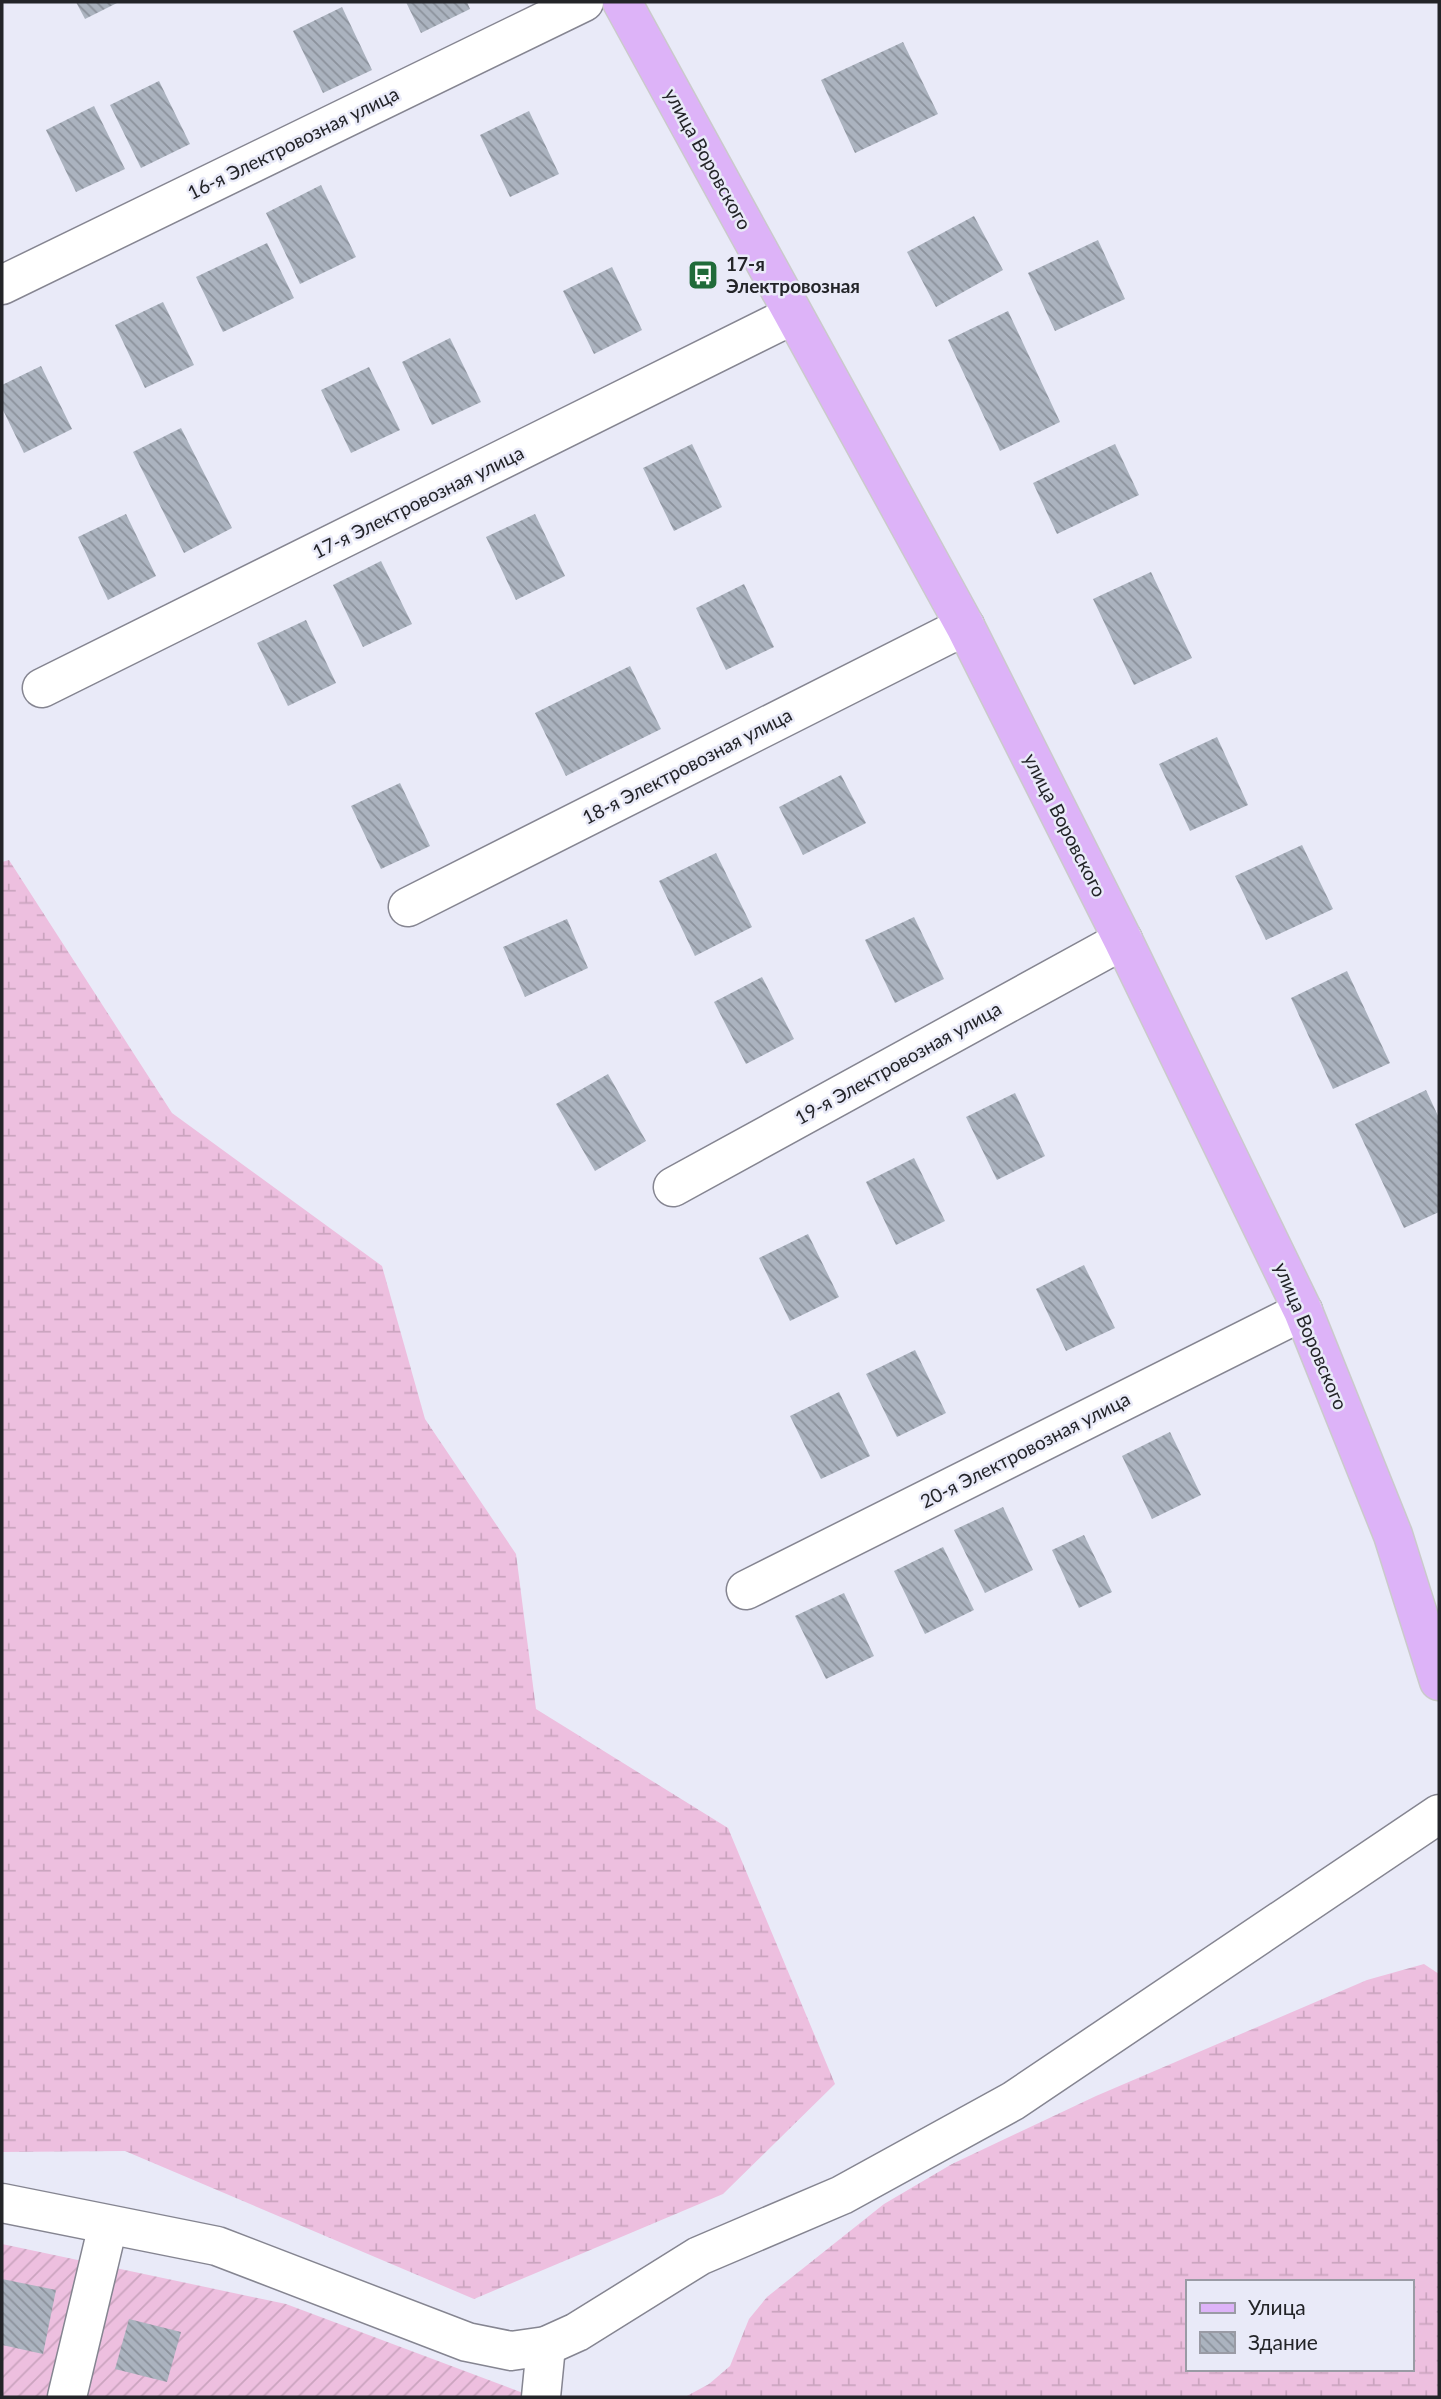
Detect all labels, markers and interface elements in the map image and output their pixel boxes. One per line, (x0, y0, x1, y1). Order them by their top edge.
street label: 16-я Электровозная улица (183, 81, 402, 204)
street label: улица Воровского (660, 84, 757, 233)
place label: 17-я Электровозная (726, 252, 860, 297)
bus stop icon: 17-я Электровозная (686, 258, 720, 292)
street label: 17-я Электровозная улица (308, 440, 527, 563)
street label: 18-я Электровозная улица (578, 703, 795, 828)
street label: улица Воровского (1019, 749, 1112, 900)
street label: 19-я Электровозная улица (791, 996, 1005, 1129)
street label: улица Воровского (1270, 1259, 1353, 1413)
street label: 20-я Электровозная улица (916, 1387, 1133, 1512)
legend (1186, 2280, 1413, 2371)
text: Улица (1248, 2294, 1306, 2319)
text: Здание (1248, 2329, 1318, 2354)

